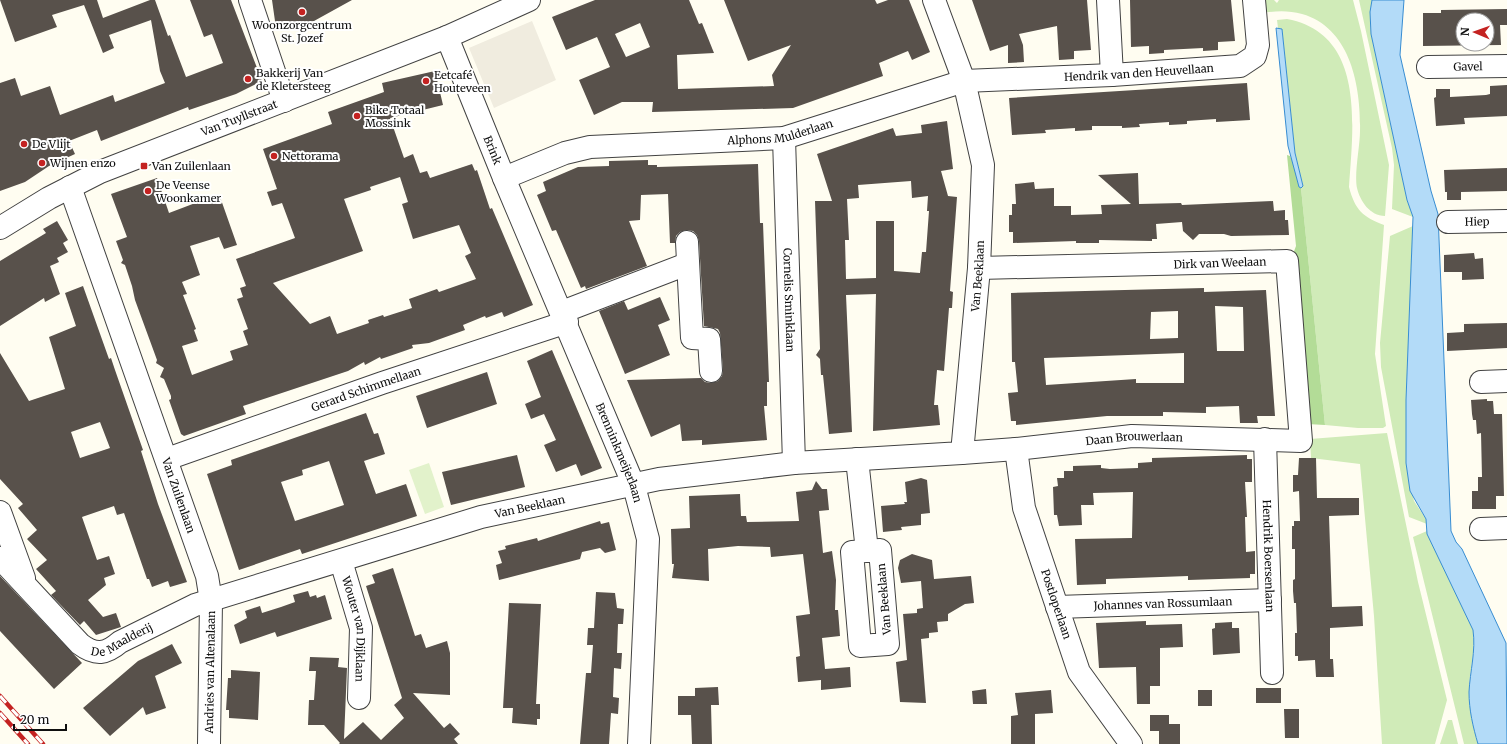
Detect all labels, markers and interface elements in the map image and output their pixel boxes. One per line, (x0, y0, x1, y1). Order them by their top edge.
marker: Woonzorgcentrum St. Jozef (297, 7, 307, 17)
north arrow (1455, 12, 1495, 52)
place label: Woonzorgcentrum St. Jozef (251, 18, 352, 45)
text: N (1458, 27, 1472, 36)
street label: Gavel (1453, 59, 1483, 74)
street label: Hendrik van den Heuvellaan (1064, 61, 1215, 84)
place label: Bakkerij Van de Kletersteeg (256, 66, 331, 93)
place label: Eetcafé Houteveen (434, 68, 492, 95)
marker: Bakkerij Van de Kletersteeg (243, 74, 253, 84)
marker: Eetcafé Houteveen (421, 76, 431, 86)
street label: Van Tuyllstraat (198, 96, 280, 139)
place label: Bike Totaal Mossink (365, 103, 425, 130)
marker: Bike Totaal Mossink (352, 111, 362, 121)
street label: Alphons Mulderlaan (726, 116, 835, 148)
street label: Brink (481, 134, 505, 167)
place label: De Vlijt (32, 137, 71, 151)
marker: De Vlijt (19, 139, 29, 149)
place label: Nettorama (282, 149, 339, 163)
marker: Nettorama (269, 151, 279, 161)
place label: Wijnen enzo (49, 156, 116, 170)
marker: Wijnen enzo (37, 158, 47, 168)
place label: Van Zuilenlaan (151, 159, 232, 173)
marker: Van Zuilenlaan (139, 161, 149, 171)
place label: De Veense Woonkamer (155, 178, 221, 205)
marker: De Veense Woonkamer (143, 186, 153, 196)
street label: Hiep (1464, 214, 1490, 229)
street label: Van Beeklaan (968, 239, 987, 313)
street label: Cornelis Sminklaan (780, 248, 798, 353)
street label: Dirk van Weelaan (1173, 254, 1267, 272)
street label: Gerard Schimmellaan (309, 363, 423, 414)
street label: Brenninkmeijerlaan (593, 401, 645, 505)
street label: Daan Brouwerlaan (1085, 429, 1184, 448)
street label: Van Zuilenlaan (159, 455, 199, 536)
street label: Van Beeklaan (492, 492, 567, 521)
street label: Hendrik Boersenlaan (1260, 500, 1277, 613)
street label: Van Beeklaan (874, 562, 894, 636)
street label: Postloperlaan (1038, 567, 1075, 642)
street label: Wouter van Dijklaan (339, 574, 368, 683)
street label: Johannes van Rossumlaan (1092, 594, 1233, 613)
street label: Andries van Altenalaan (202, 610, 218, 735)
street label: De Maalderij (90, 620, 155, 659)
scale bar (14, 706, 66, 732)
text: 20 m (20, 712, 49, 727)

